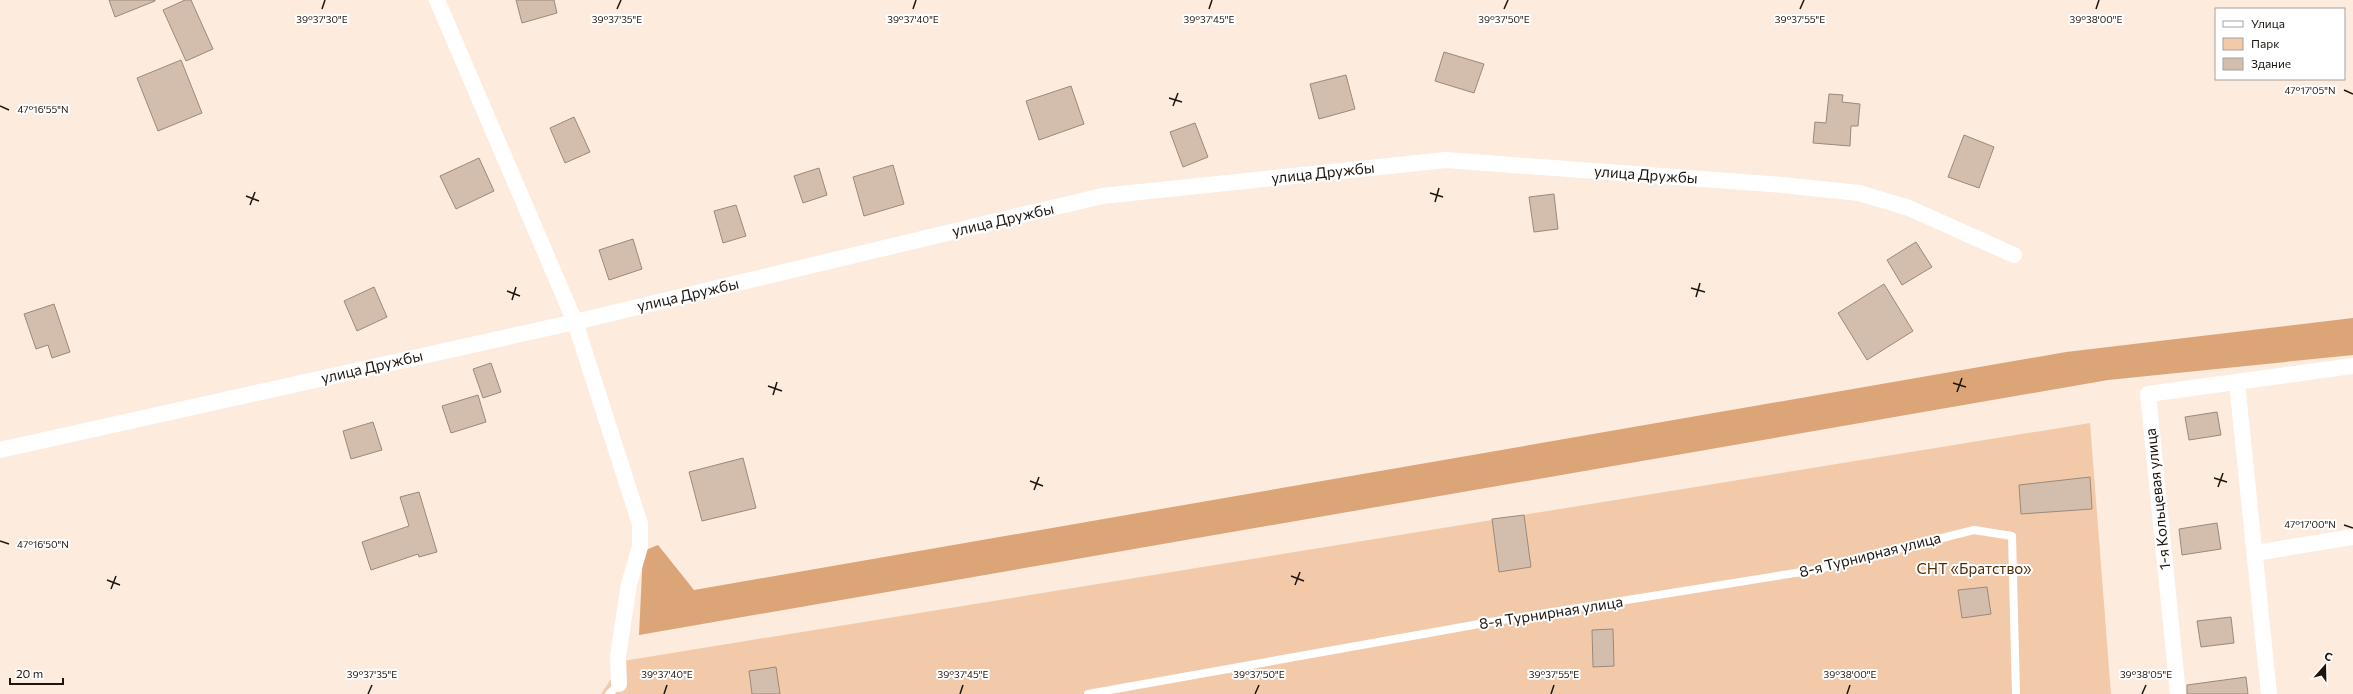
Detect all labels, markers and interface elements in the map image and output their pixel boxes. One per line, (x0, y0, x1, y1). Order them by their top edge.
legend (2215, 8, 2345, 80)
text: 39°37'30"E (296, 13, 348, 25)
text: 39°37'35"E (592, 13, 642, 25)
text: 39°37'40"E (887, 13, 939, 25)
text: 39°37'45"E (1184, 13, 1234, 25)
text: 39°37'50"E (1478, 13, 1530, 25)
text: 39°37'55"E (1775, 13, 1825, 25)
text: 39°38'00"E (2070, 13, 2123, 25)
text: Улица (2251, 16, 2285, 30)
text: Парк (2251, 36, 2280, 50)
text: Здание (2251, 56, 2291, 70)
text: 47°17'05"N (2285, 84, 2335, 96)
text: 47°16'55"N (18, 103, 68, 115)
street label: улица Дружбы (1270, 158, 1375, 186)
street label: улица Дружбы (1594, 161, 1699, 187)
street label: улица Дружбы (950, 199, 1055, 239)
street label: улица Дружбы (635, 274, 740, 314)
street label: улица Дружбы (319, 346, 424, 386)
street label: 1-я Кольцевая улица (2141, 427, 2173, 571)
text: 47°17'00"N (2284, 518, 2336, 530)
street label: 8-я Турнирная улица (1797, 528, 1942, 580)
text: 47°16'50"N (17, 538, 69, 550)
park label: СНТ «Братство» (1917, 559, 2032, 577)
street label: 8-я Турнирная улица (1478, 592, 1624, 632)
north arrow (2305, 646, 2345, 686)
text: С (2323, 649, 2335, 664)
scale bar (10, 660, 63, 686)
text: 20 m (16, 666, 43, 680)
text: 39°37'35"E (347, 668, 397, 680)
text: 39°37'40"E (641, 668, 693, 680)
text: 39°37'45"E (938, 668, 988, 680)
text: 39°37'50"E (1233, 668, 1285, 680)
text: 39°37'55"E (1529, 668, 1579, 680)
text: 39°38'00"E (1824, 668, 1877, 680)
text: 39°38'05"E (2120, 668, 2172, 680)

